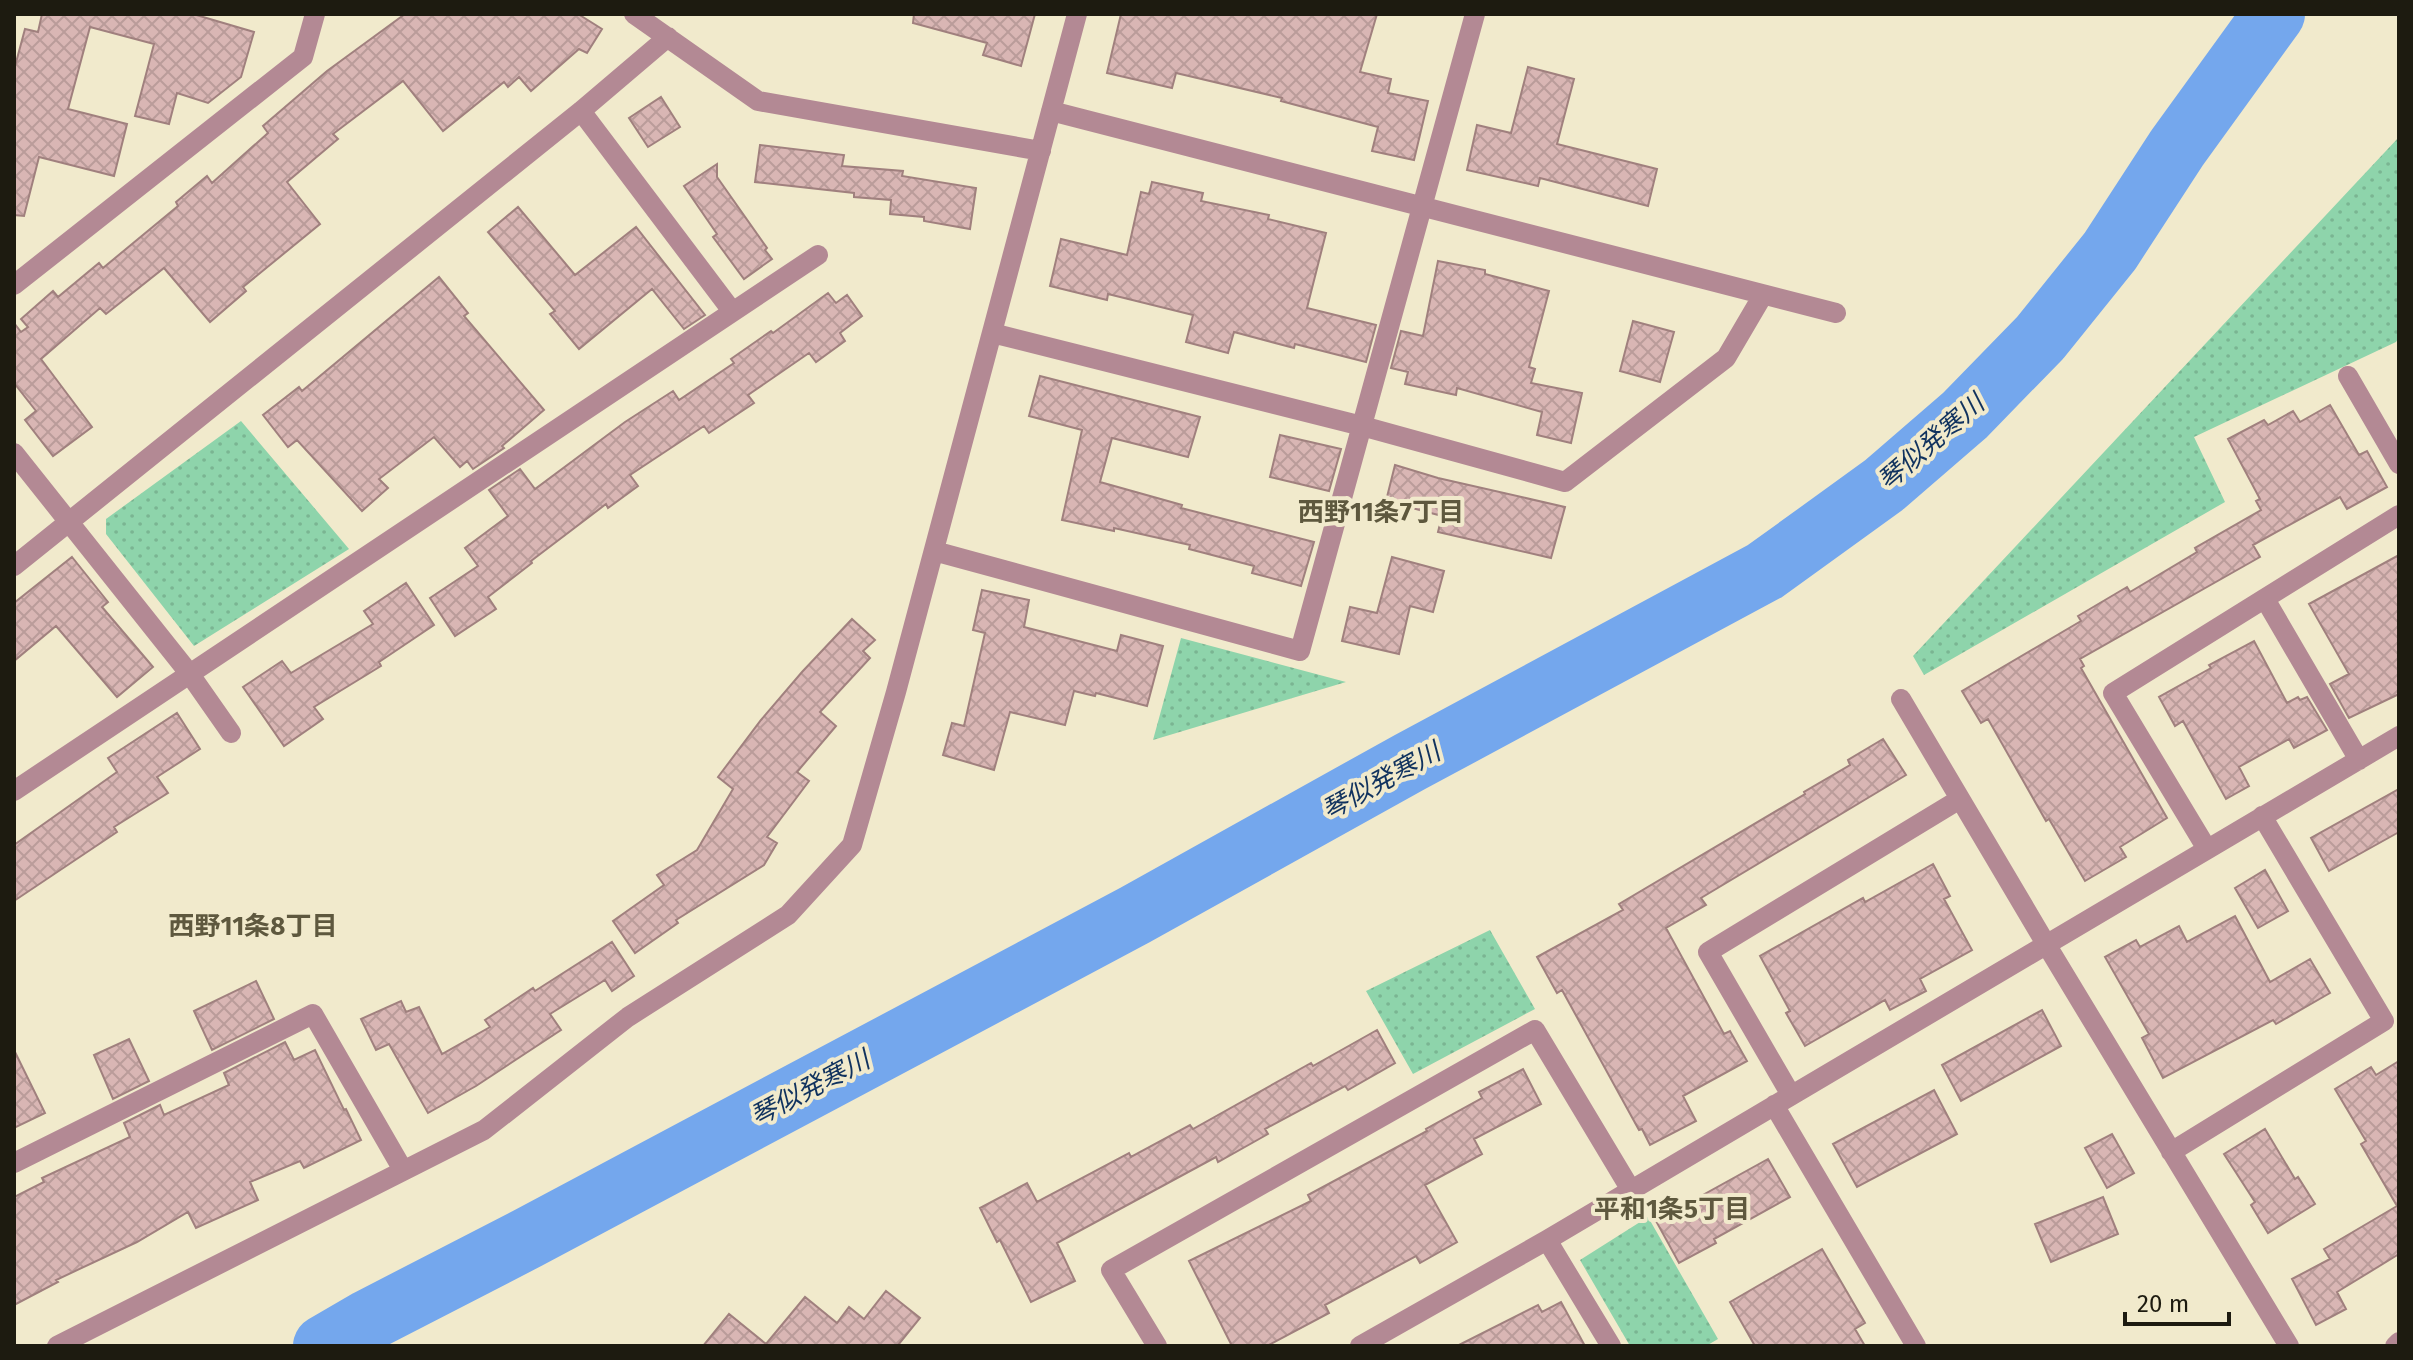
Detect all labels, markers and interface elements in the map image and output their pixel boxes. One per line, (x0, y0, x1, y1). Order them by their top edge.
water label: 琴似発寒川 (1872, 386, 1993, 497)
district label: 西野11条7丁目 (1298, 497, 1464, 528)
water label: 琴似発寒川 (1317, 735, 1448, 827)
district label: 西野11条8丁目 (169, 911, 337, 942)
water label: 琴似発寒川 (746, 1043, 878, 1133)
district label: 平和1条5丁目 (1594, 1194, 1750, 1225)
scale bar (2125, 1276, 2229, 1326)
text: 20 m (2137, 1290, 2189, 1318)

